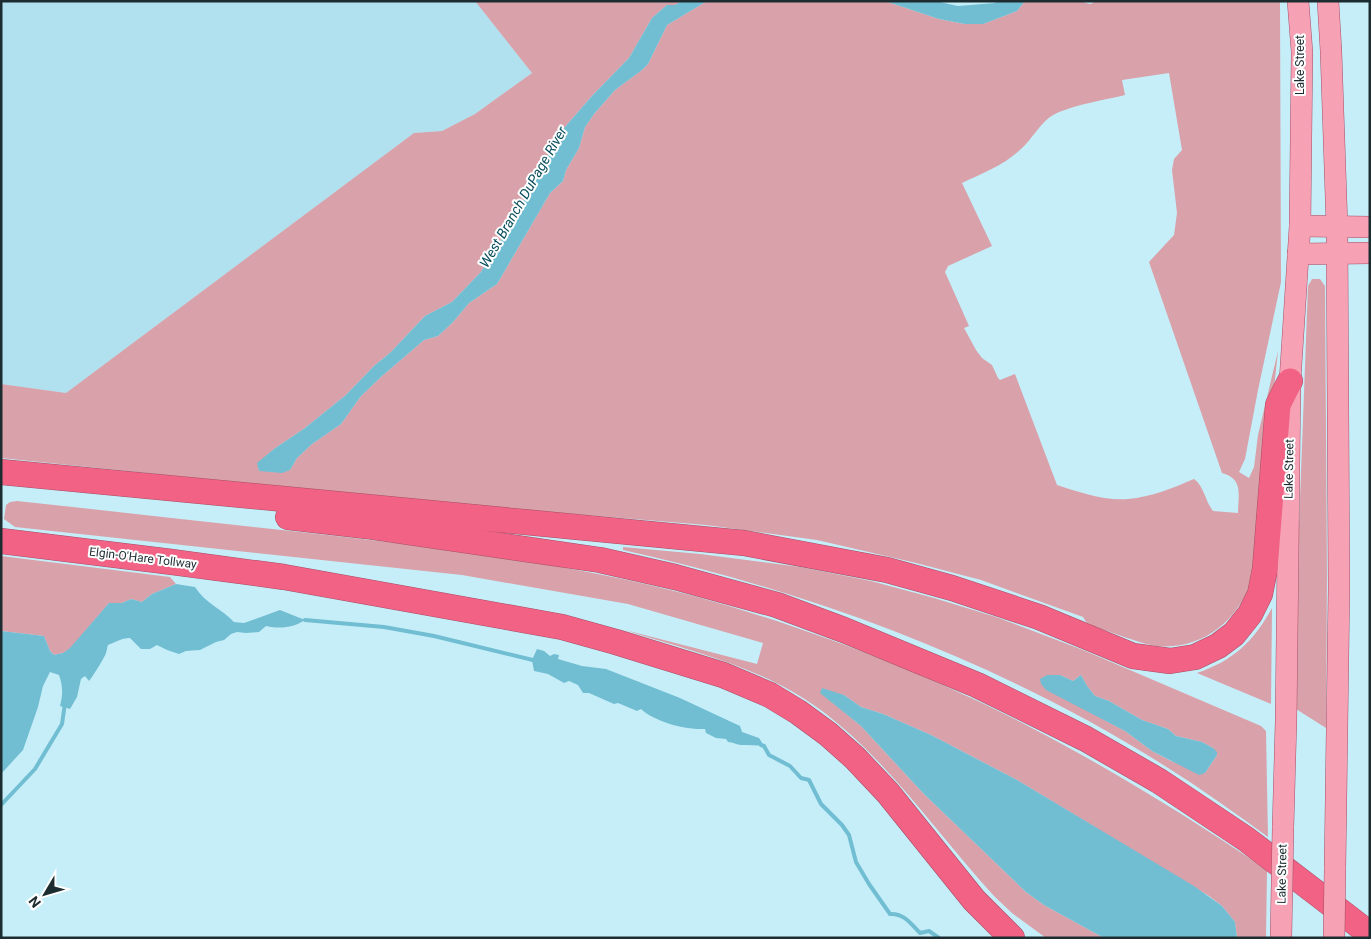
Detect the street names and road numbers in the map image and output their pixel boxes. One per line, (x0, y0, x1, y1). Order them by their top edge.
street label: Lake Street (1293, 35, 1307, 95)
street label: Lake Street (1281, 439, 1297, 499)
street label: Elgin-O'Hare Tollway (88, 544, 198, 572)
street label: Lake Street (1274, 844, 1290, 904)

